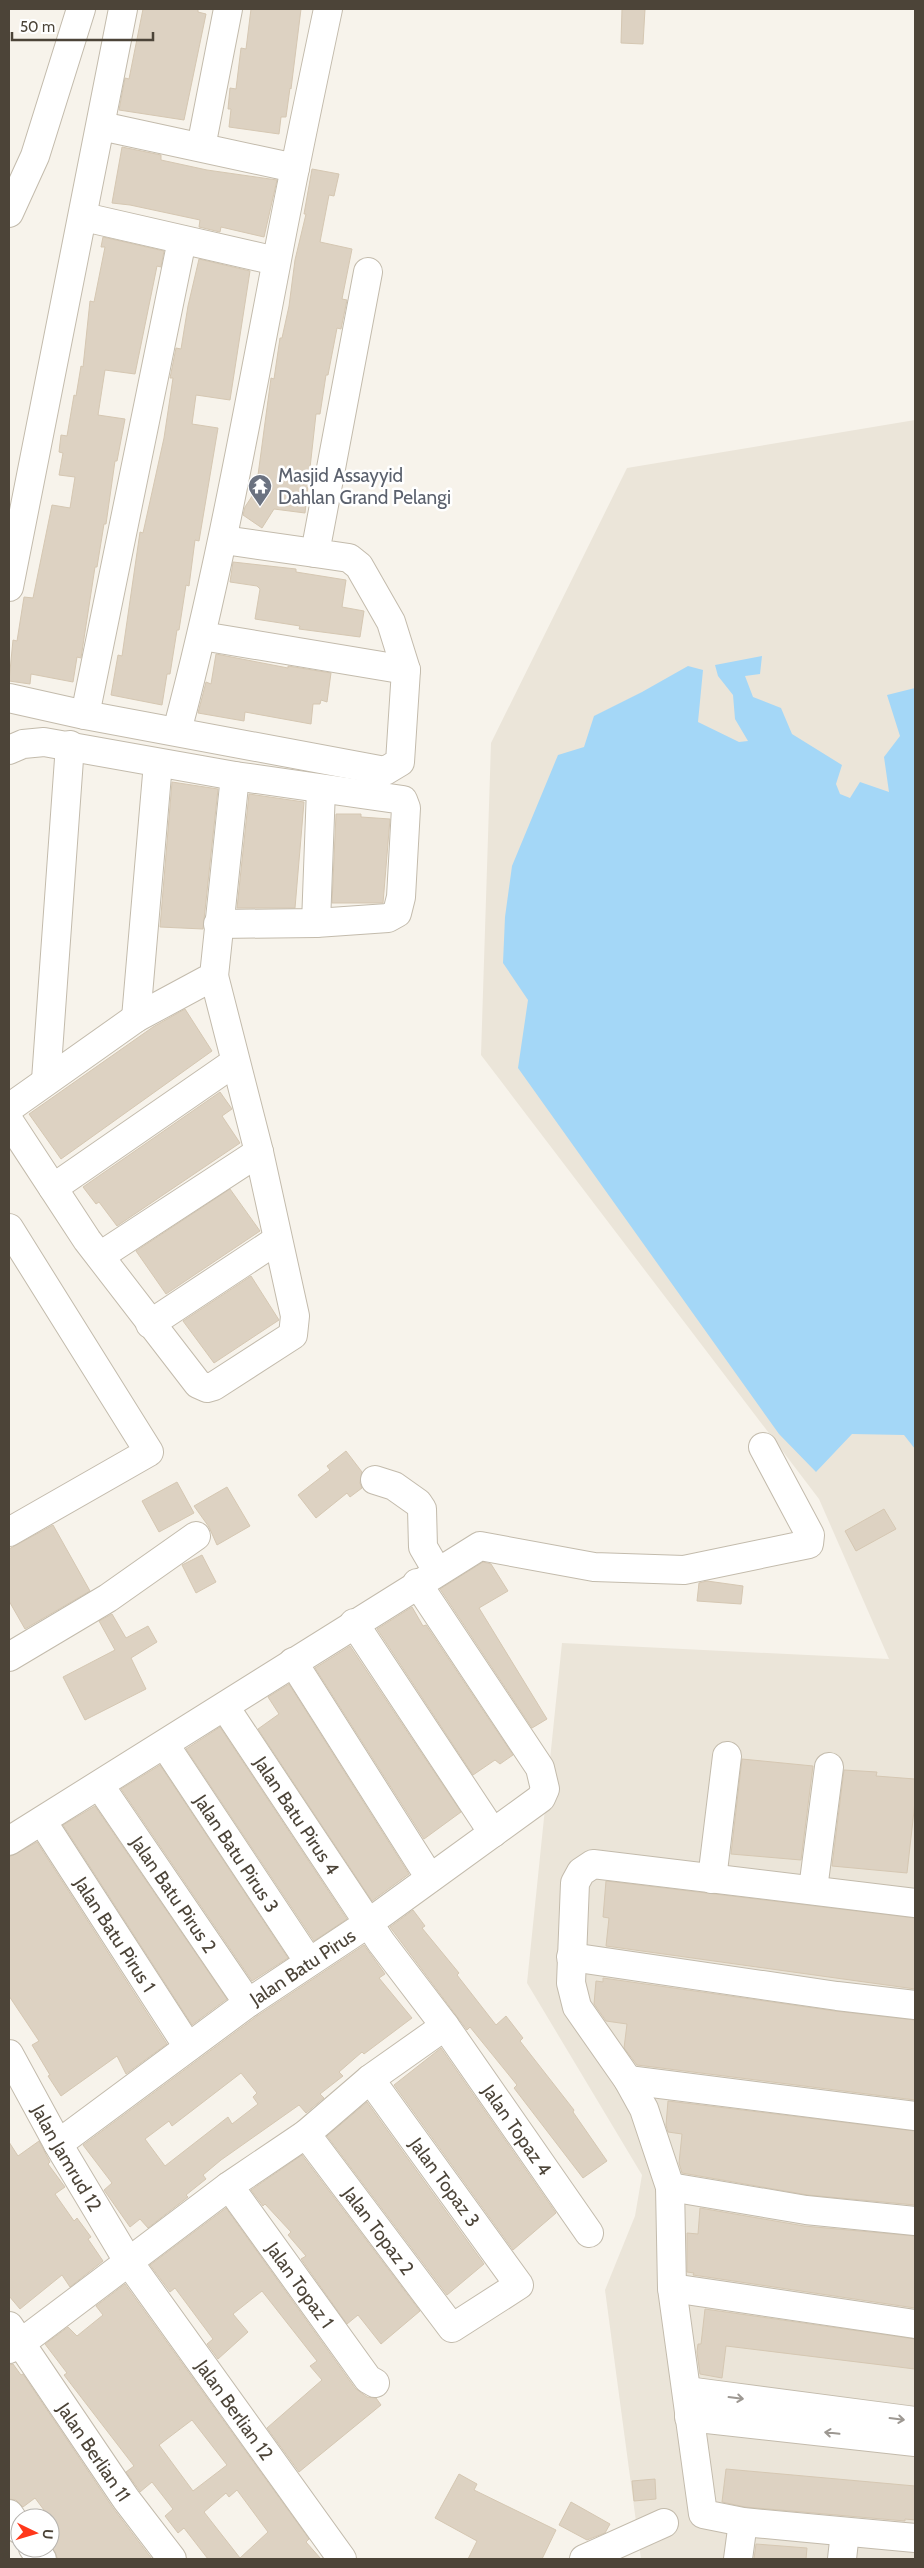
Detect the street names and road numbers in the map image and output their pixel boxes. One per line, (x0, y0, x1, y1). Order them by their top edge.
street label: Jalan Batu Pirus 4 (248, 1751, 344, 1879)
street label: Jalan Batu Pirus 3 (189, 1790, 284, 1917)
street label: Jalan Batu Pirus 2 (125, 1831, 221, 1957)
street label: Jalan Batu Pirus 1 (69, 1872, 160, 1997)
street label: Jalan Batu Pirus (245, 1924, 360, 2011)
street label: Jalan Topaz 4 (477, 2079, 556, 2180)
street label: Jalan Jamrud 12 (26, 2100, 107, 2216)
street label: Jalan Topaz 3 (404, 2132, 485, 2231)
street label: Jalan Topaz 2 (337, 2182, 419, 2280)
street label: Jalan Topaz 1 (261, 2237, 339, 2333)
street label: Jalan Berlian 12 (190, 2355, 278, 2465)
street label: Jalan Berlian 11 (52, 2398, 135, 2506)

